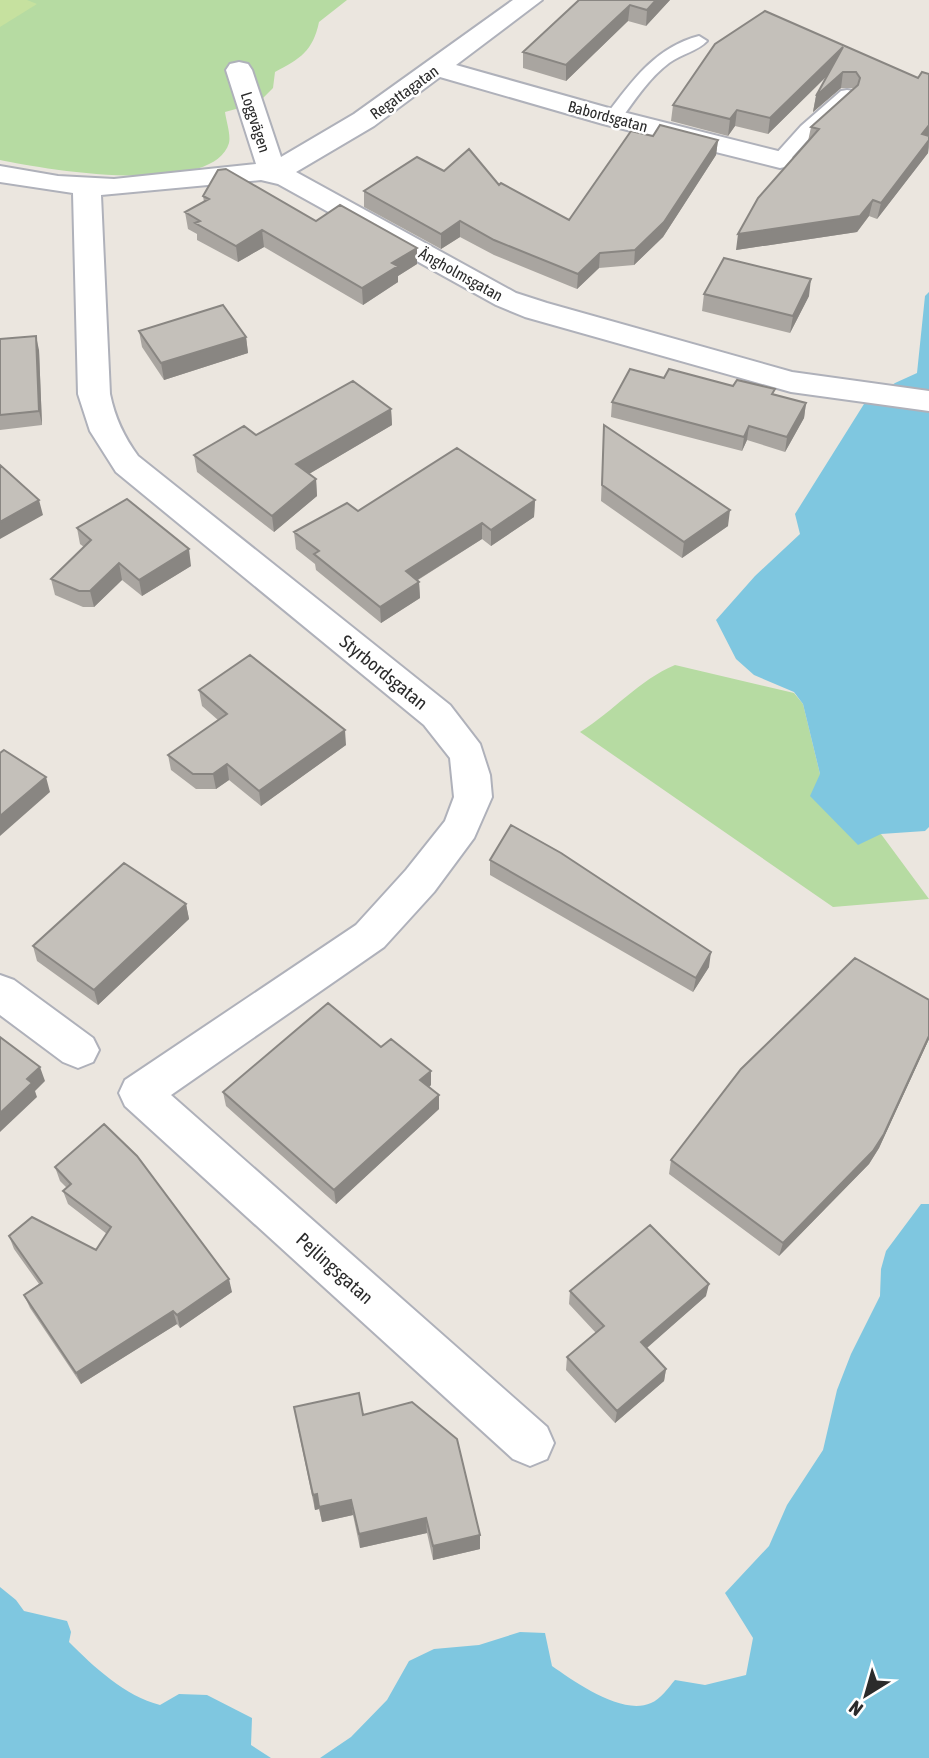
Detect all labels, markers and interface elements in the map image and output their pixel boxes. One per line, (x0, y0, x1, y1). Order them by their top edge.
street label: Regattagatan (366, 61, 442, 124)
street label: Loggvägen (237, 89, 274, 155)
street label: Babordsgatan (566, 97, 650, 136)
street label: Ängholmsgatan (415, 244, 506, 305)
street label: Styrbordsgatan (336, 630, 432, 714)
street label: Pejlingsgatan (292, 1228, 378, 1308)
north arrow (831, 1660, 901, 1730)
text: N (845, 1696, 867, 1721)

